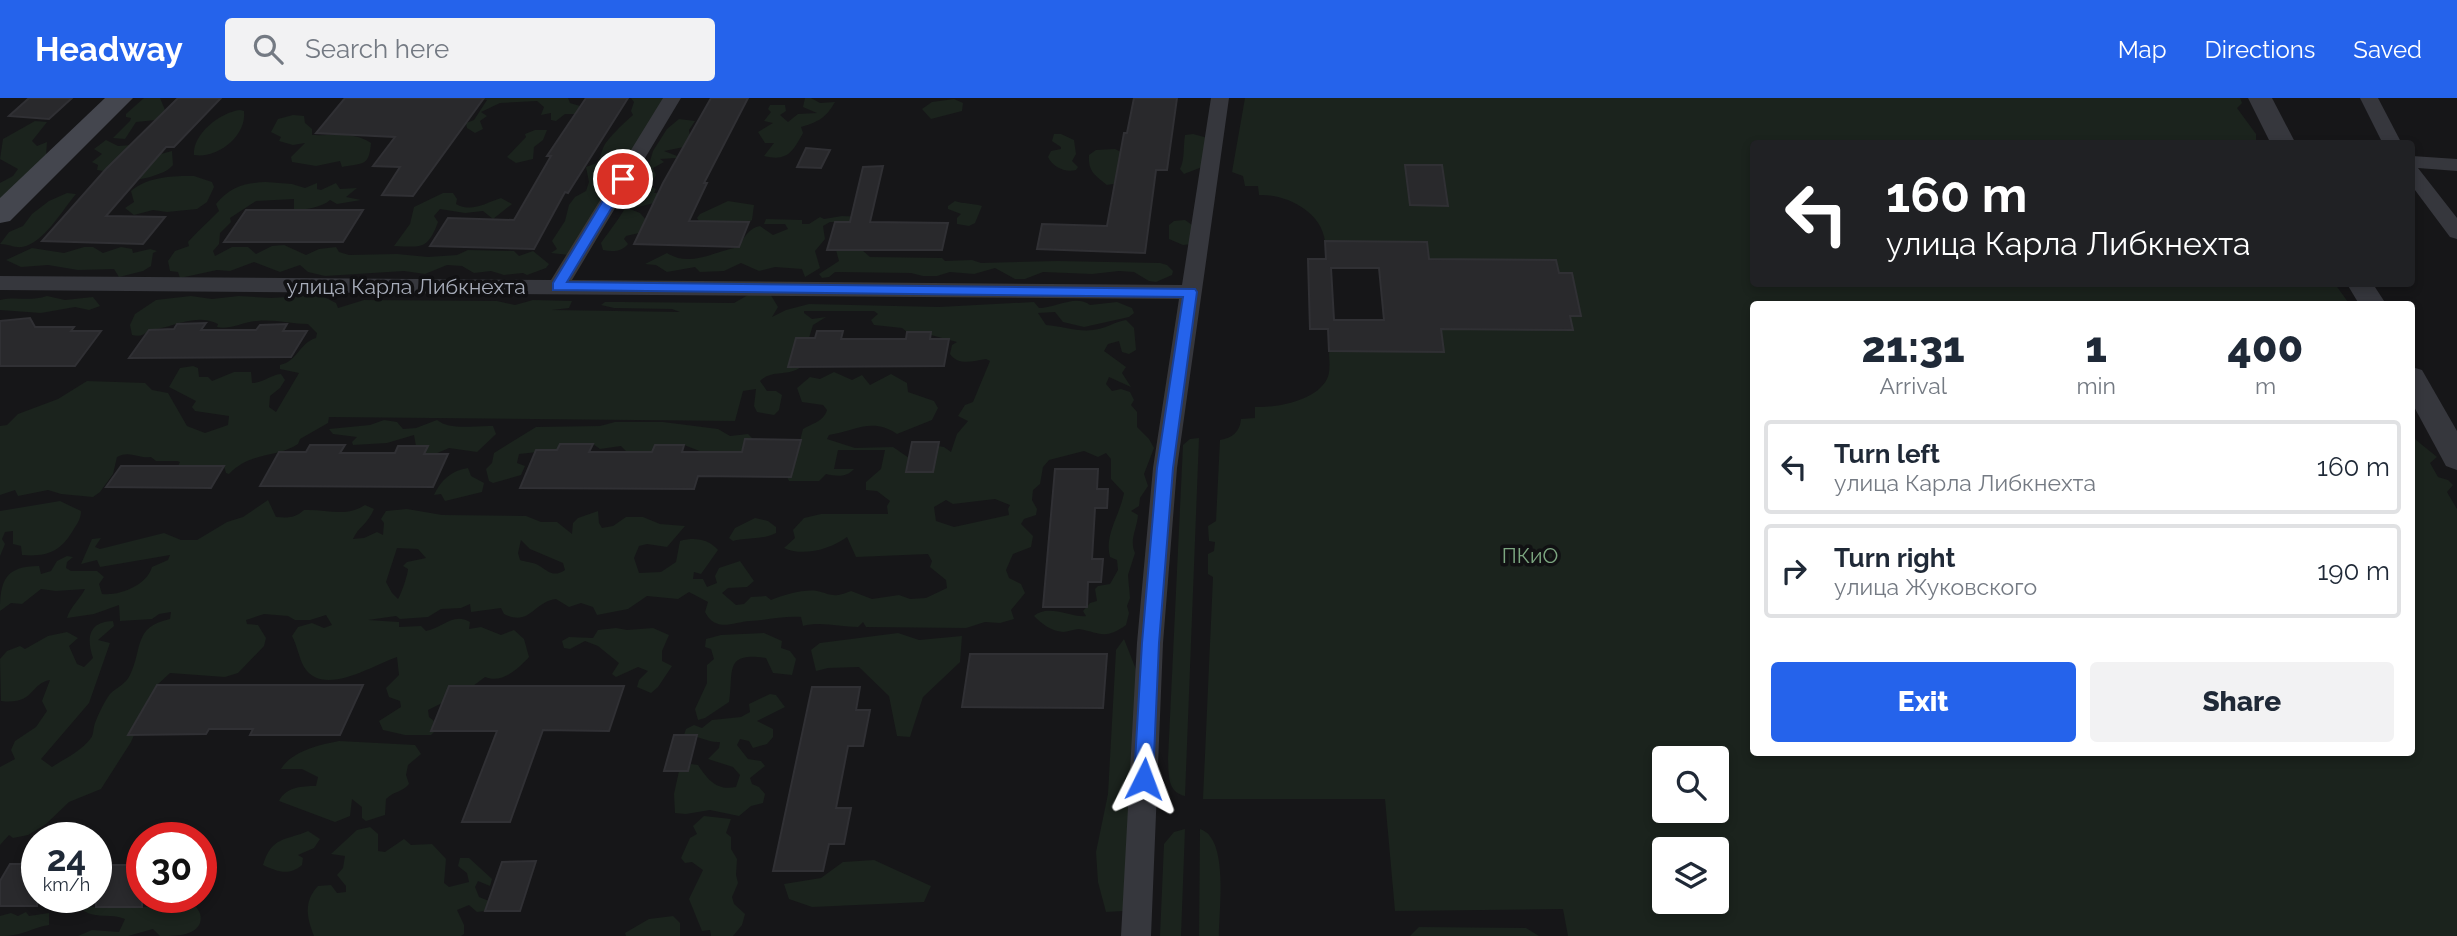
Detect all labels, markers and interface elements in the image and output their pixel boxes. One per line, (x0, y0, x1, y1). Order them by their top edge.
search box (225, 18, 715, 81)
text: Headway (35, 30, 183, 69)
icon: search (249, 30, 287, 68)
text: Search here (305, 34, 449, 64)
text: Map (2118, 35, 2167, 64)
text: Directions (2205, 35, 2315, 64)
text: Saved (2353, 35, 2422, 64)
pin (593, 149, 653, 209)
icon: arrive (604, 160, 642, 198)
text: 160 m (1886, 166, 2027, 223)
icon: left (1771, 168, 1862, 259)
text: улица Карла Либкнехта (1886, 225, 2251, 262)
street label: улица Карла Либкнехта (286, 274, 526, 299)
text: 21:31 (1862, 323, 1965, 372)
text: 1 (2085, 323, 2107, 372)
text: 400 (2228, 323, 2303, 372)
text: Arrival (1879, 372, 1947, 399)
text: min (2076, 372, 2116, 399)
text: m (2255, 372, 2276, 399)
text: Turn left (1834, 439, 1940, 469)
icon: left (1775, 448, 1813, 486)
text: 160 m (2317, 452, 2390, 482)
text: улица Карла Либкнехта (1834, 469, 2096, 496)
park label: ПКиО (1502, 543, 1558, 568)
text: Turn right (1834, 543, 1955, 573)
icon: right (1775, 552, 1813, 590)
text: 190 m (2317, 556, 2390, 586)
text: улица Жуковского (1834, 573, 2037, 600)
button: Exit (1771, 662, 2076, 742)
button: Share (2090, 662, 2394, 742)
position arrow (1107, 742, 1181, 816)
map controls (1652, 746, 1729, 914)
button: search (1652, 746, 1729, 823)
speed limit sign: 30 (126, 822, 217, 913)
button: layers (1652, 837, 1729, 914)
text: 24 (47, 838, 86, 879)
text: km/h (43, 874, 90, 895)

